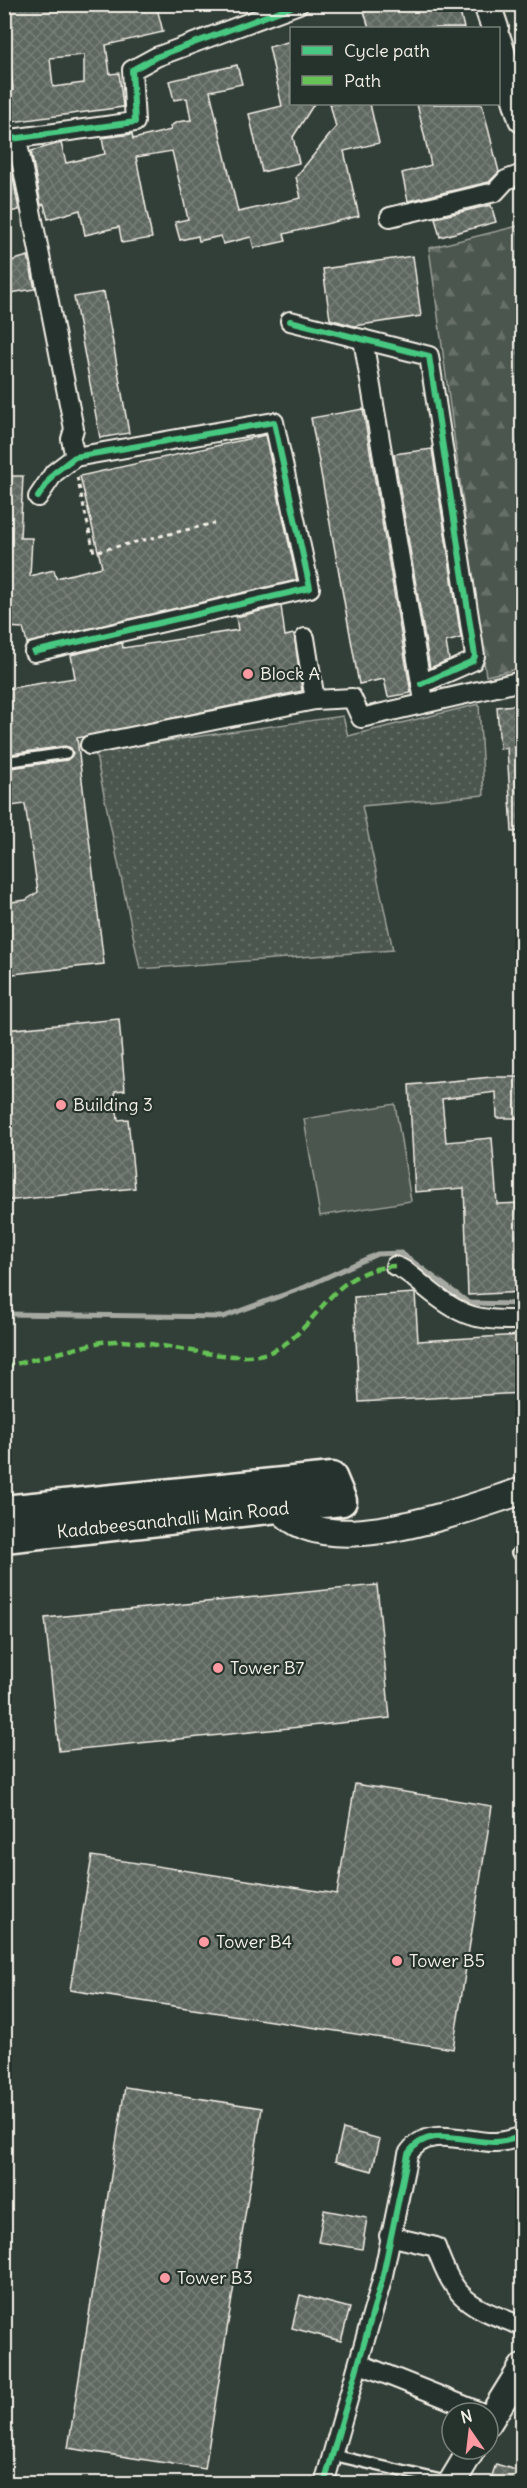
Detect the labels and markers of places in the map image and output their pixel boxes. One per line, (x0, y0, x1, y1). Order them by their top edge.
place label: Block A (260, 662, 320, 685)
marker: Block A (241, 667, 255, 681)
place label: Building 3 (73, 1093, 153, 1116)
marker: Building 3 (54, 1098, 68, 1112)
place label: Tower B7 (230, 1656, 304, 1679)
marker: Tower B7 (211, 1661, 225, 1675)
place label: Tower B4 (216, 1930, 292, 1953)
marker: Tower B4 (197, 1935, 211, 1949)
place label: Tower B5 (409, 1949, 485, 1972)
marker: Tower B5 (390, 1954, 404, 1968)
place label: Tower B3 (177, 2266, 253, 2289)
marker: Tower B3 (158, 2271, 172, 2285)

